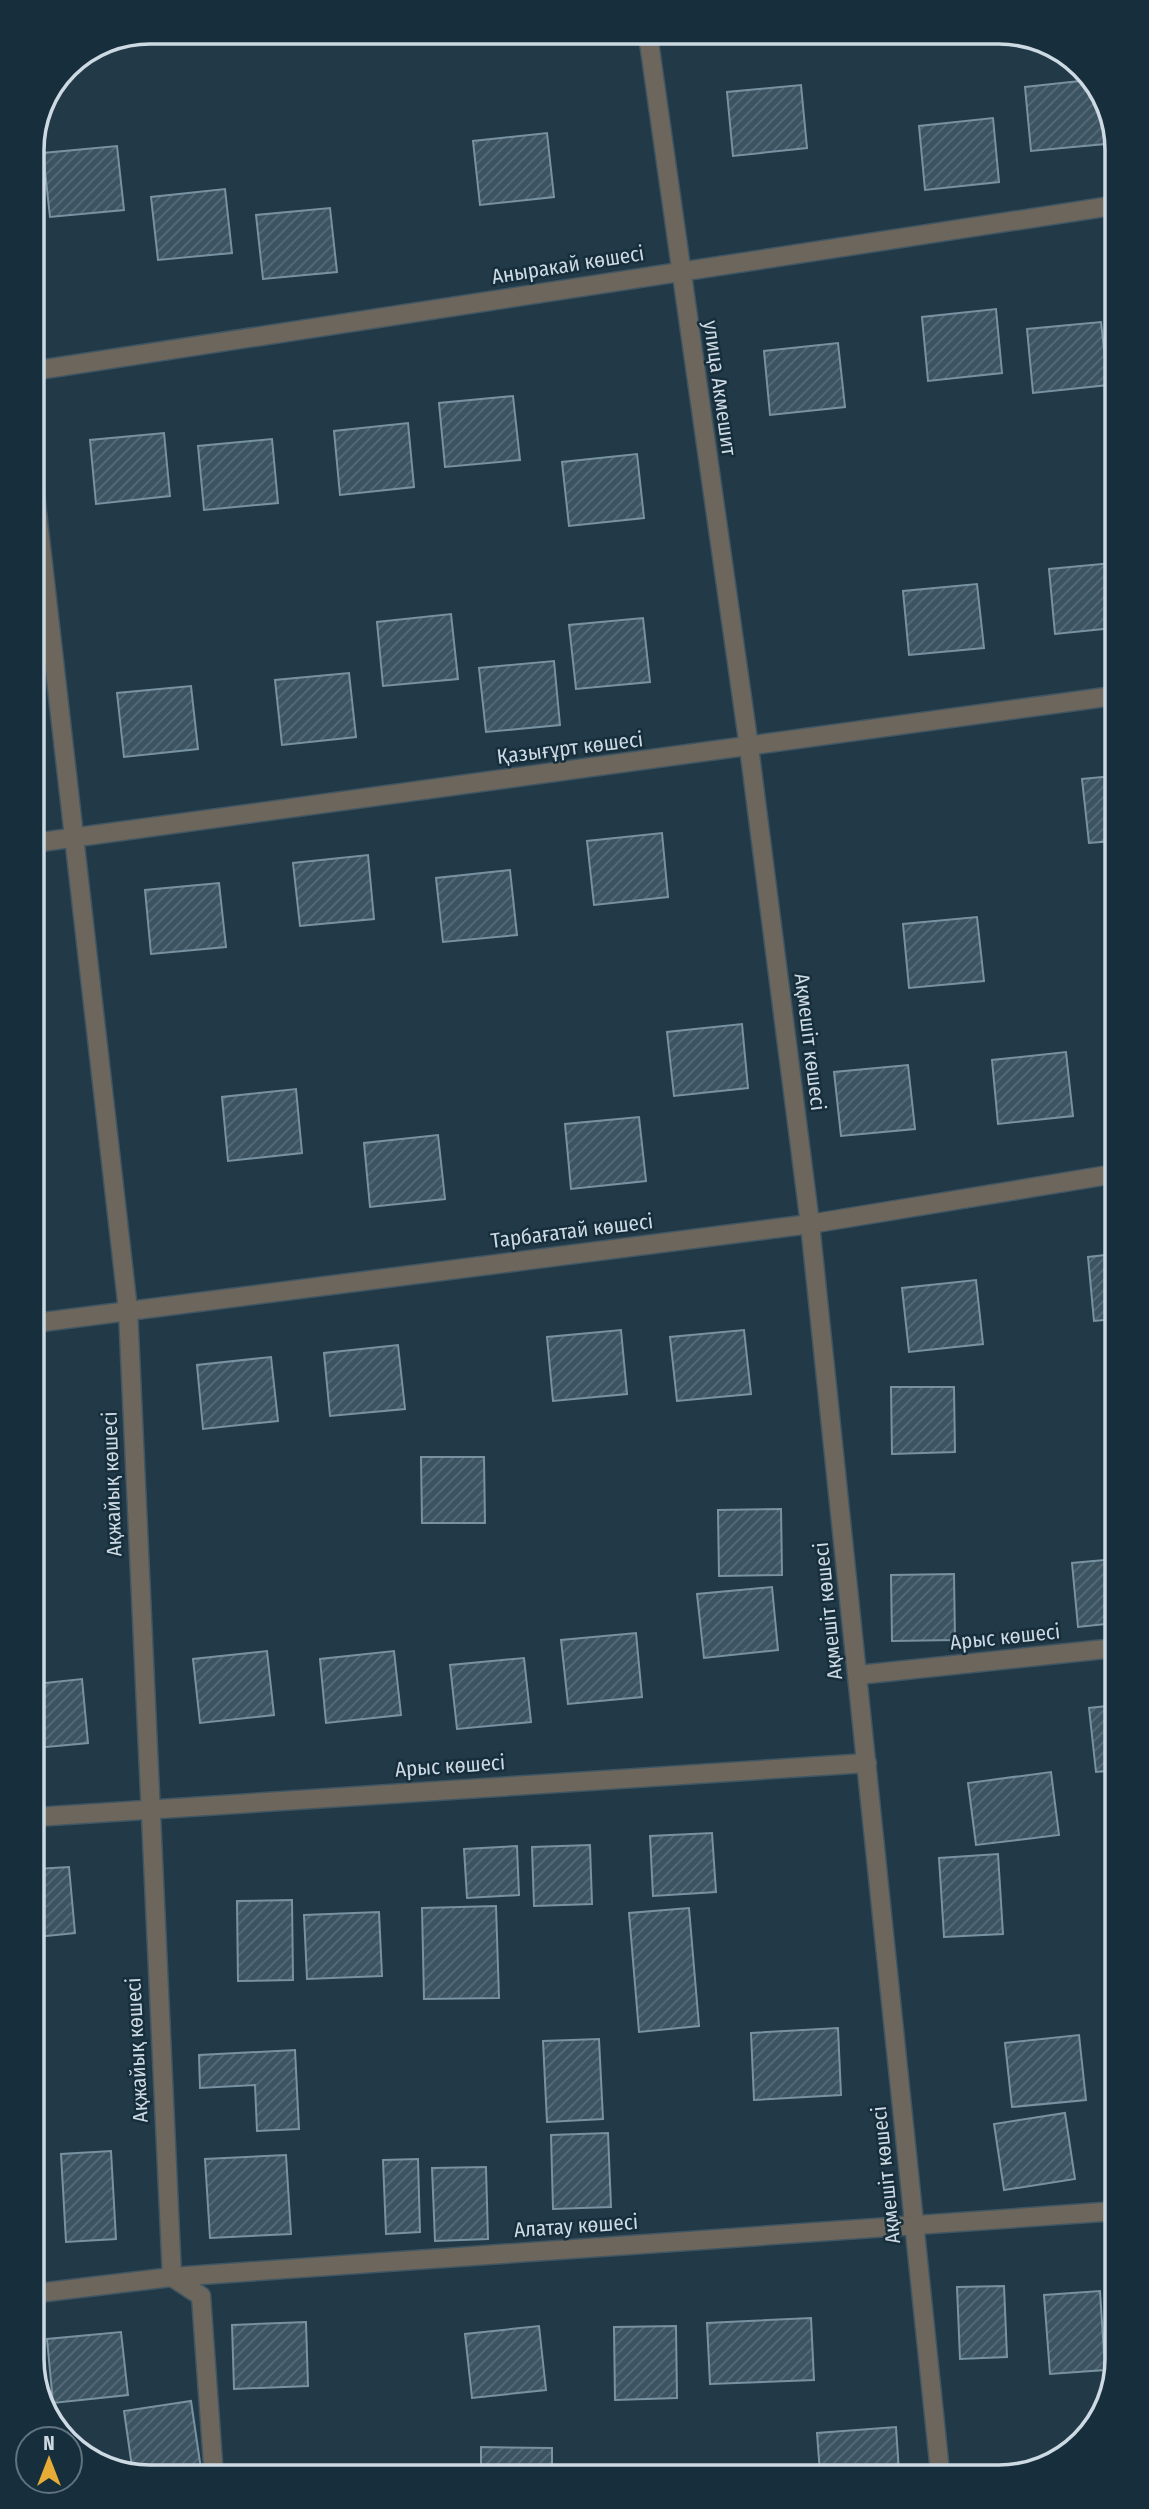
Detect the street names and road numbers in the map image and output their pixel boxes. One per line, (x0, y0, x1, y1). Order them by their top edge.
street label: Аныракай көшесі (490, 240, 646, 290)
street label: улица Акмешит (698, 319, 742, 458)
street label: Қазығұрт көшесі (495, 726, 645, 770)
street label: Ақмешіт көшесі (789, 972, 831, 1112)
street label: Тарбағатай көшесі (489, 1208, 655, 1254)
street label: Ақжайық көшесі (96, 1411, 128, 1557)
street label: Ақмешіт көшесі (808, 1541, 848, 1681)
street label: Арыс көшесі (949, 1618, 1061, 1656)
street label: Арыс көшесі (394, 1749, 506, 1783)
street label: Ақжайық көшесі (120, 1977, 154, 2123)
street label: Ақмешіт көшесі (866, 2105, 906, 2245)
street label: Алатау көшесі (513, 2209, 639, 2243)

